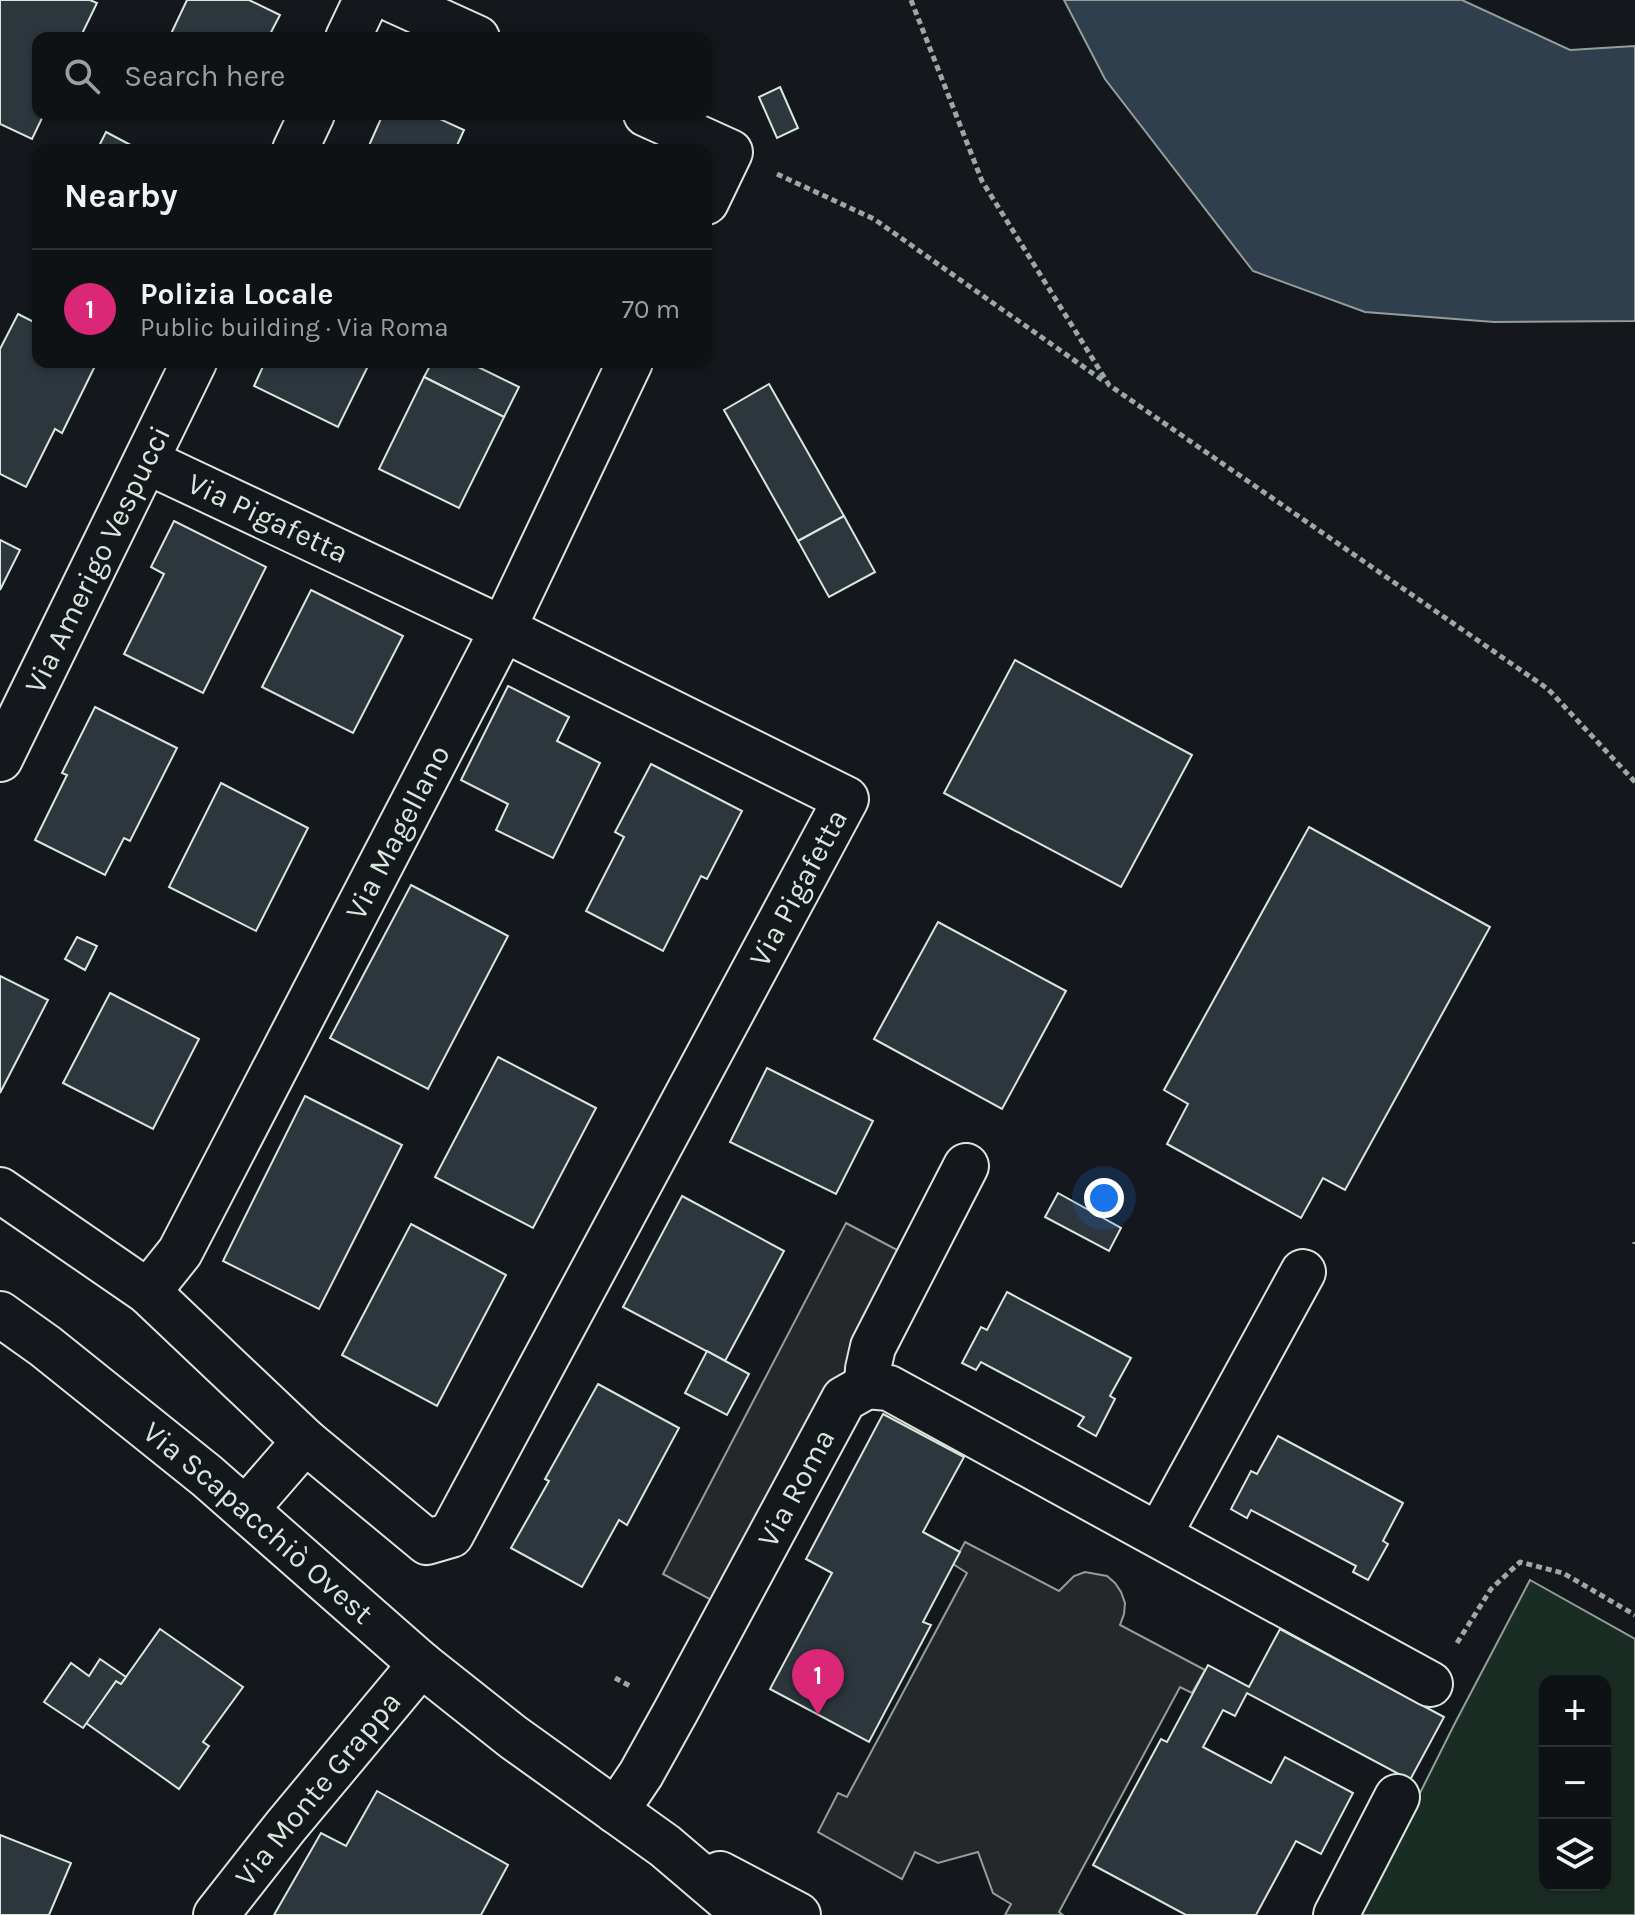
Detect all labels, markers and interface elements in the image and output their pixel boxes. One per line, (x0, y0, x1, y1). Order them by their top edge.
search box (32, 32, 712, 120)
icon: search (60, 54, 104, 98)
text: Search here (124, 58, 285, 94)
text: Nearby (64, 176, 178, 216)
text: Polizia Locale (140, 276, 333, 312)
text: 1 (85, 294, 95, 325)
text: 70 m (622, 294, 680, 325)
text: Public building · Via Roma (140, 312, 448, 343)
street label: Via Amerigo Vespucci (17, 420, 178, 699)
street label: Via Pigafetta (182, 465, 354, 571)
street label: Via Magellano (338, 739, 458, 926)
street label: Via Pigafetta (741, 803, 855, 973)
your location (1084, 1178, 1124, 1218)
street label: Via Scapacchiò Ovest (136, 1414, 381, 1632)
street label: Via Roma (750, 1423, 842, 1553)
pin: 1 (792, 1649, 844, 1715)
map controls (1539, 1675, 1611, 1891)
button: + (1539, 1675, 1611, 1747)
street label: Via Monte Grappa (227, 1684, 408, 1894)
button: − (1539, 1747, 1611, 1819)
button: layers (1539, 1819, 1611, 1891)

